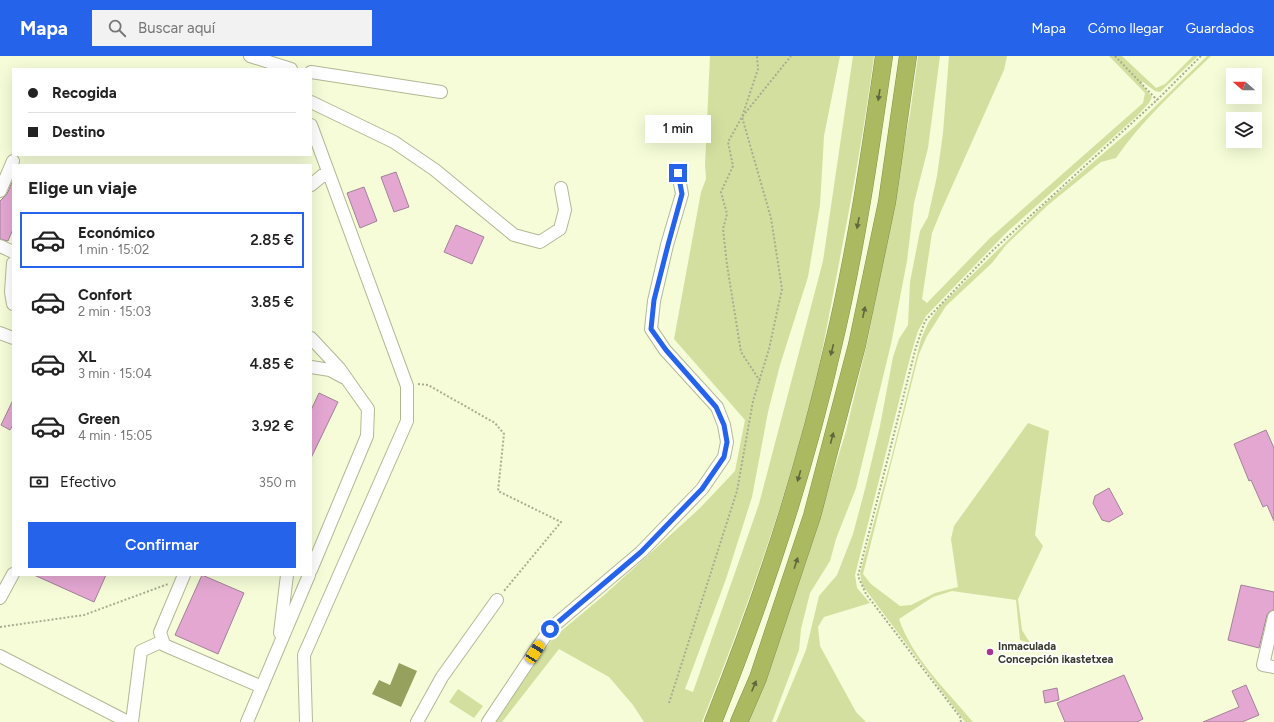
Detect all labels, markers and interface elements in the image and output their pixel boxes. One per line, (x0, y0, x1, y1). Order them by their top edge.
search box (92, 10, 372, 46)
text: Mapa (20, 17, 68, 40)
icon: search (106, 17, 128, 39)
text: Buscar aquí (138, 19, 215, 37)
text: Mapa (1031, 20, 1066, 37)
text: Cómo llegar (1088, 20, 1163, 37)
text: Guardados (1185, 20, 1254, 37)
north arrow (1226, 68, 1262, 104)
map controls (1226, 68, 1262, 148)
text: Recogida (52, 84, 117, 102)
one-way arrow (876, 88, 882, 101)
button: layers (1226, 112, 1262, 148)
callout: 1 min (645, 115, 711, 143)
text: 1 min (663, 121, 693, 136)
text: Destino (52, 123, 105, 141)
route end (669, 164, 687, 182)
text: Elige un viaje (28, 177, 137, 199)
one-way arrow (854, 217, 860, 229)
icon: car (30, 222, 66, 258)
text: Económico (78, 224, 155, 242)
text: 2.85 € (250, 231, 294, 249)
text: 1 min · 15:02 (78, 242, 149, 257)
icon: car (30, 284, 66, 320)
text: Confort (78, 286, 132, 304)
text: 3.85 € (251, 293, 294, 311)
text: 2 min · 15:03 (78, 304, 151, 319)
one-way arrow (862, 306, 868, 318)
one-way arrow (829, 344, 835, 357)
icon: car (30, 346, 66, 382)
text: XL (78, 348, 96, 366)
text: 4.85 € (249, 355, 294, 373)
text: 3 min · 15:04 (78, 366, 152, 381)
icon: car (30, 408, 66, 444)
text: Green (78, 410, 120, 428)
text: 3.92 € (251, 417, 294, 435)
text: 4 min · 15:05 (78, 428, 152, 443)
one-way arrow (830, 432, 836, 445)
one-way arrow (796, 470, 802, 482)
icon: cash (28, 471, 50, 493)
text: Efectivo (60, 473, 116, 491)
text: 350 m (259, 475, 296, 490)
button: Confirmar (28, 522, 296, 568)
one-way arrow (793, 557, 799, 569)
route start (541, 620, 559, 638)
car (523, 639, 547, 665)
place label: Inmaculada Concepción ikastetxea (998, 640, 1114, 666)
marker: Inmaculada Concepción ikastetxea (985, 647, 995, 657)
one-way arrow (751, 681, 757, 692)

